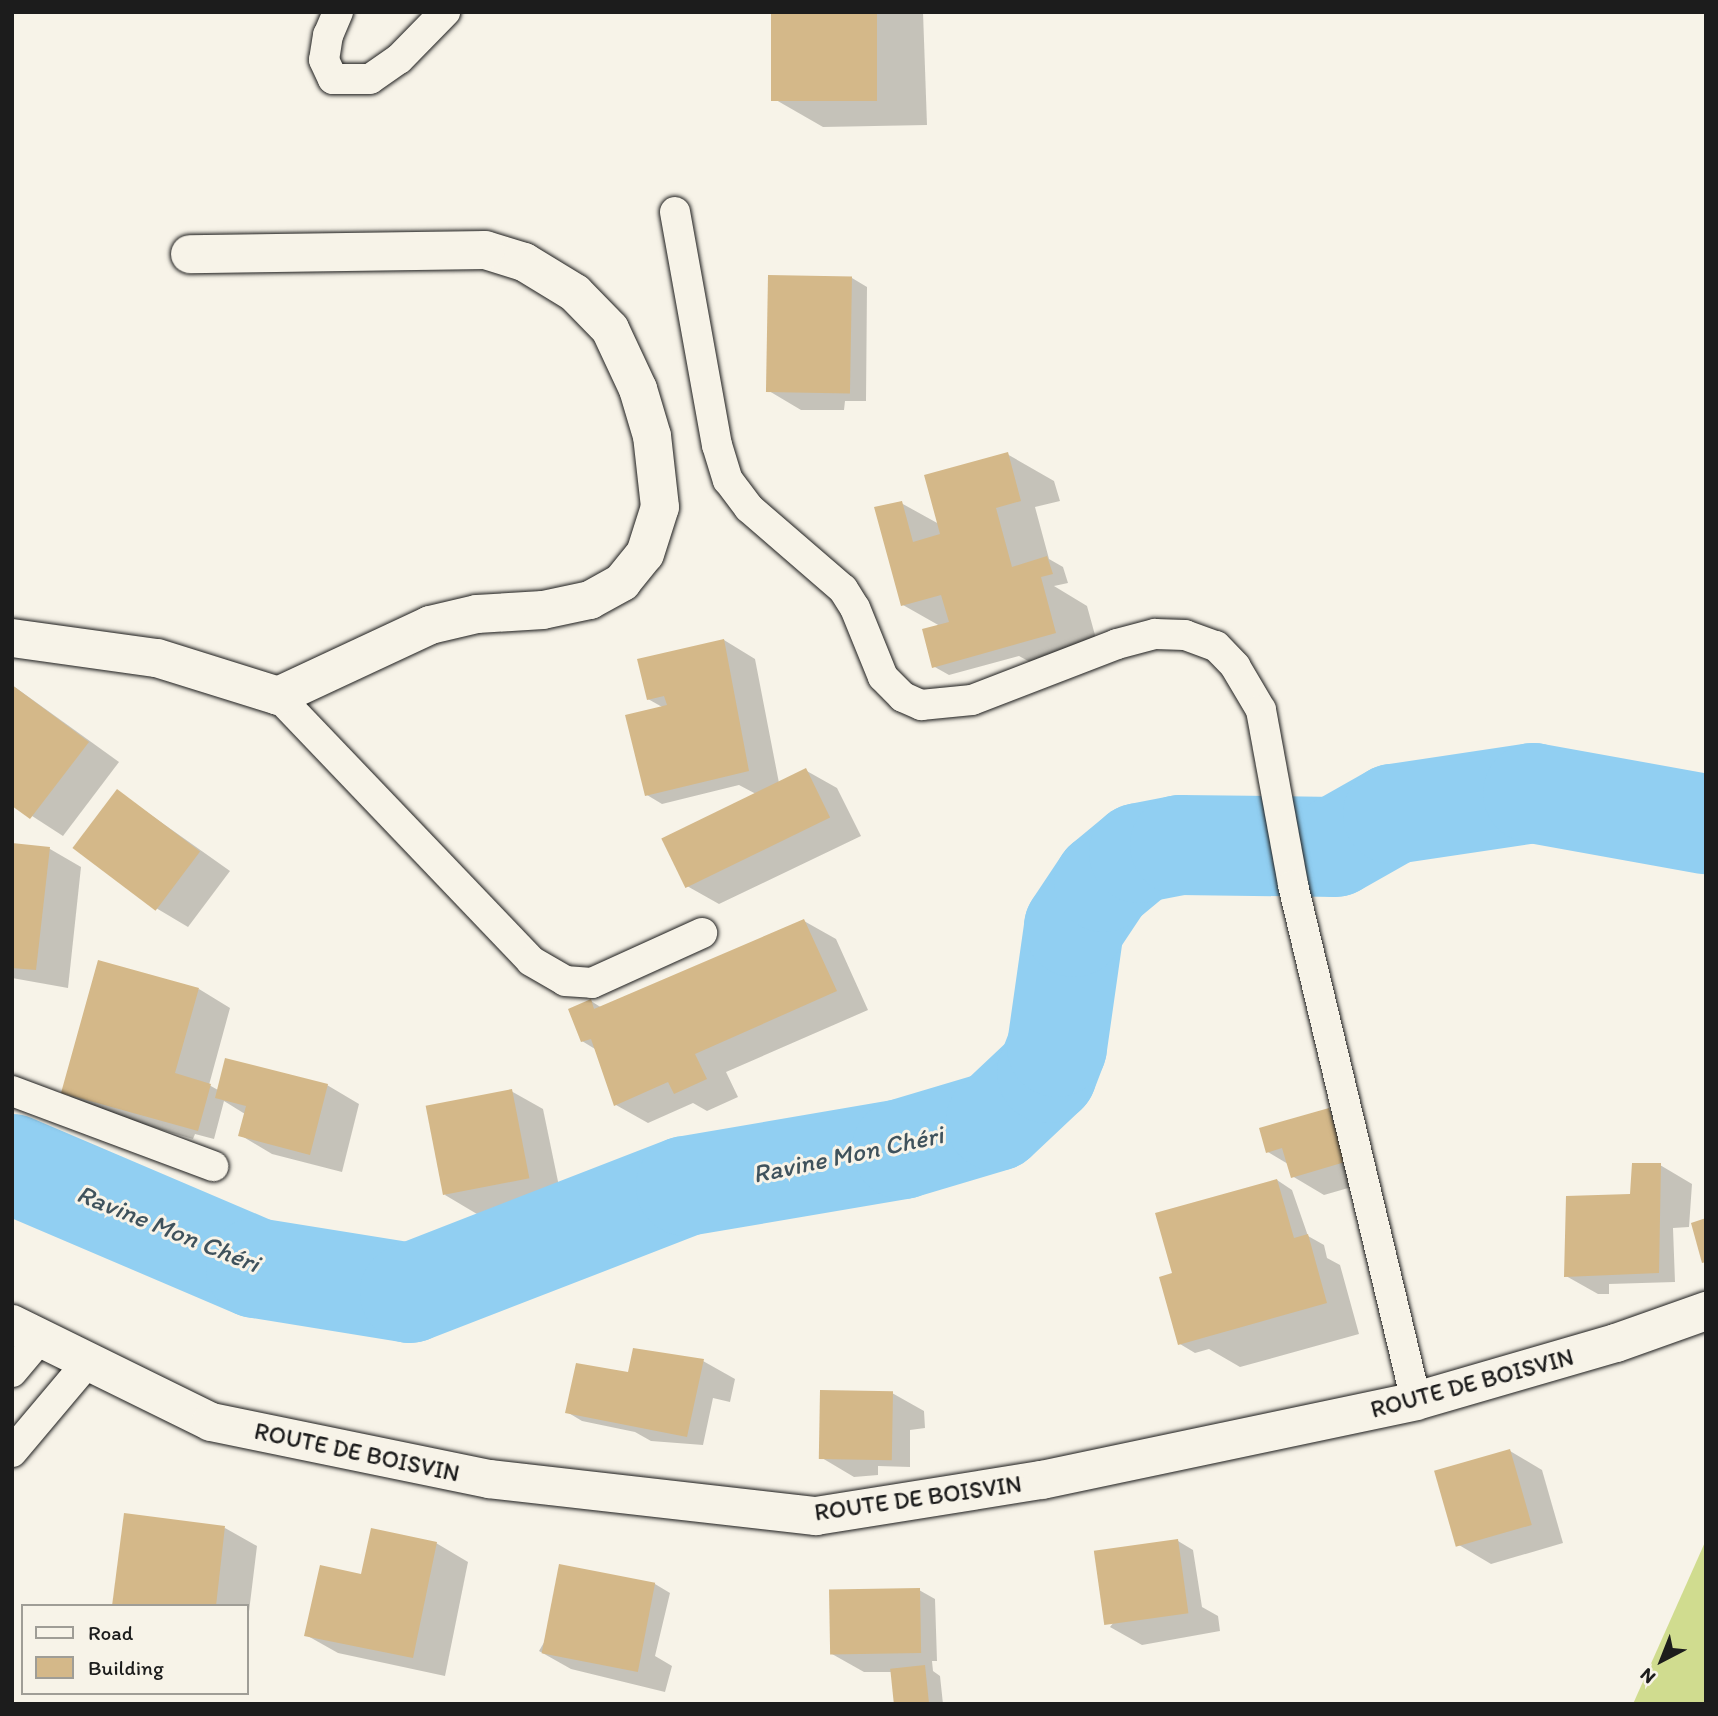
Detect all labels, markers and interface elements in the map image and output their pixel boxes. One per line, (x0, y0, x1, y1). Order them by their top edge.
water label: Ravine Mon Chéri (750, 1120, 946, 1190)
water label: Ravine Mon Chéri (72, 1178, 264, 1280)
street label: ROUTE DE BOISVIN (1369, 1342, 1575, 1424)
street label: ROUTE DE BOISVIN (253, 1416, 461, 1488)
street label: ROUTE DE BOISVIN (814, 1469, 1022, 1527)
legend (21, 1604, 248, 1695)
text: Road (88, 1620, 133, 1645)
north arrow (1627, 1625, 1697, 1695)
text: Building (88, 1655, 164, 1680)
text: N (1635, 1663, 1660, 1689)

